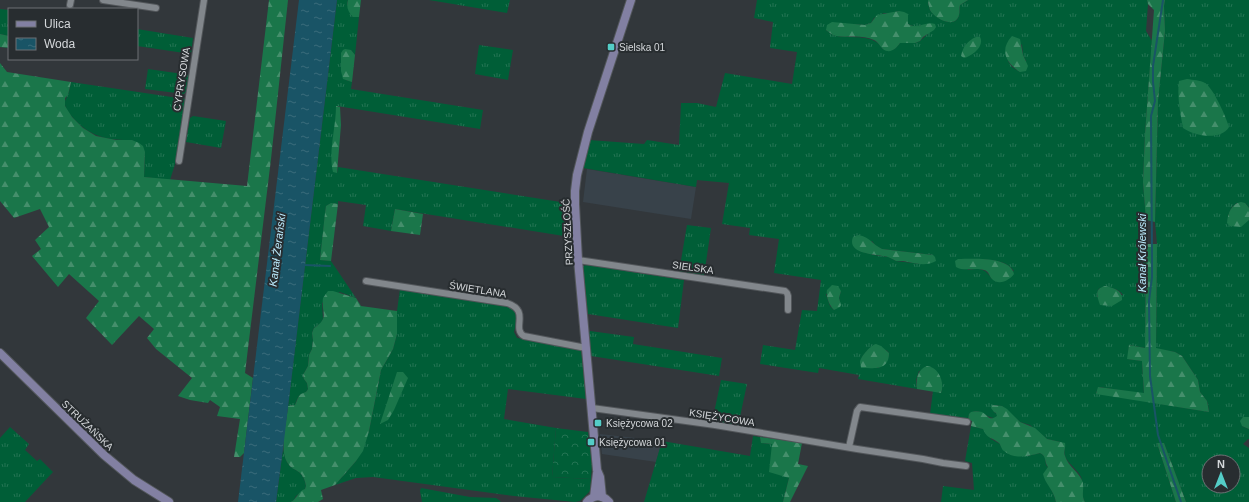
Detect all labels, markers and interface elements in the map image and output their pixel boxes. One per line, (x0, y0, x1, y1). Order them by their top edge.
legend (8, 8, 138, 60)
text: Ulica (44, 17, 71, 31)
text: Woda (44, 37, 75, 51)
marker: Sielska 01 (606, 42, 616, 52)
place label: Sielska 01 (619, 42, 666, 53)
street label: CYPRYSOWA (171, 46, 192, 112)
street label: PRZYSZŁOŚĆ (559, 198, 575, 266)
water label: Kanał Żerański (267, 212, 287, 287)
water label: Kanał Królewski (1136, 213, 1148, 292)
street label: SIELSKA (672, 259, 715, 276)
street label: ŚWIETLANA (449, 279, 508, 299)
street label: STRUŻAŃSKA (60, 397, 117, 453)
street label: KSIĘŻYCOWA (688, 406, 756, 428)
marker: Księżycowa 02 (593, 418, 603, 428)
place label: Księżycowa 02 (606, 418, 673, 429)
marker: Księżycowa 01 (586, 437, 596, 447)
place label: Księżycowa 01 (599, 437, 666, 448)
north arrow (1201, 454, 1241, 494)
text: N (1217, 458, 1225, 470)

